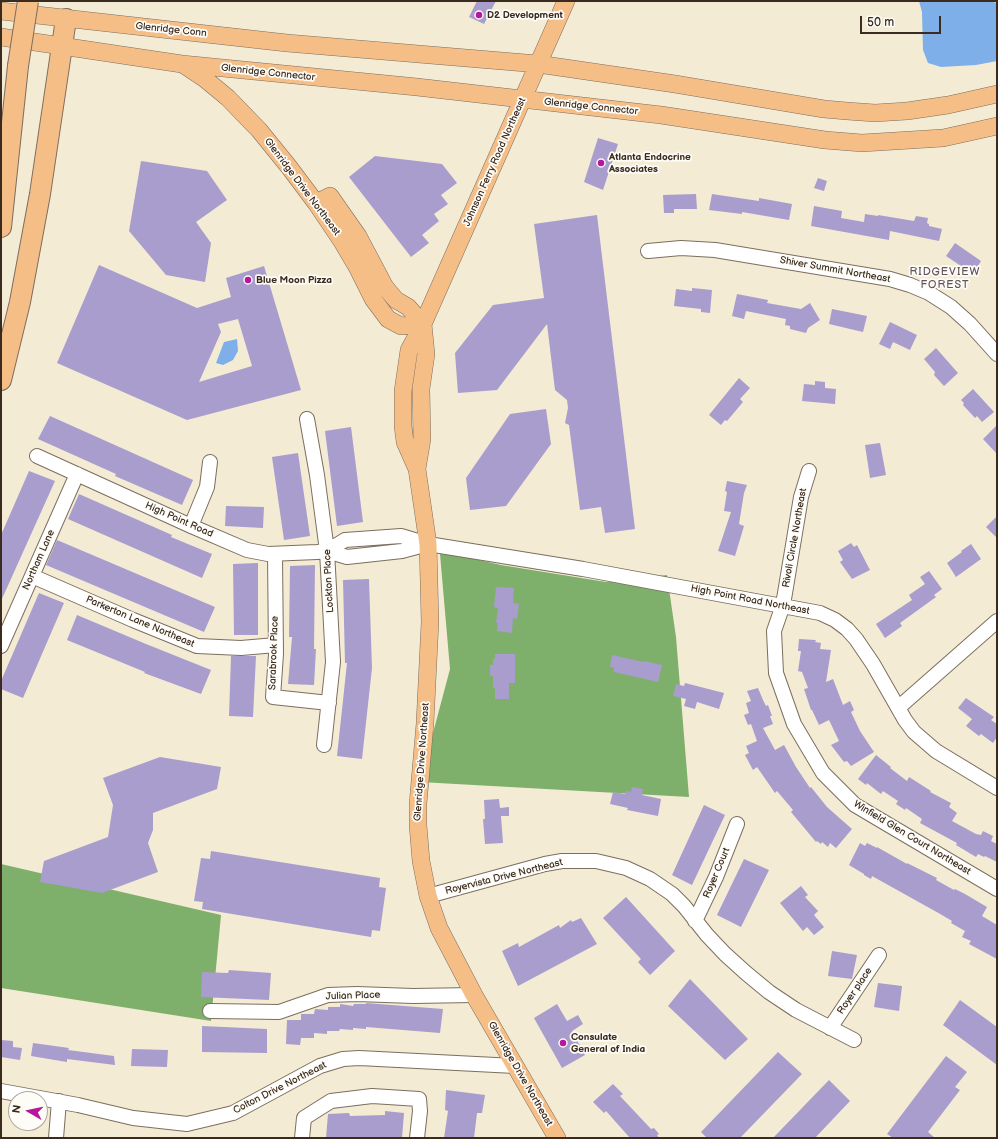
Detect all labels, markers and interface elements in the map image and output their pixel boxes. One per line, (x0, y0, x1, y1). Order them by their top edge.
scale bar (862, 8, 943, 34)
place label: D2 Development (487, 9, 563, 21)
marker: D2 Development (474, 10, 484, 20)
text: 50 m (867, 15, 894, 30)
street label: Glenridge Conn (135, 20, 207, 40)
street label: Glenridge Connector (220, 62, 316, 84)
street label: Johnson Ferry Road Northeast (461, 96, 529, 228)
street label: Glenridge Connector (543, 96, 639, 118)
street label: Glenridge Drive Northeast (261, 136, 343, 238)
place label: Atlanta Endocrine Associates (609, 151, 691, 174)
marker: Atlanta Endocrine Associates (596, 158, 606, 168)
street label: Shiver Summit Northeast (779, 254, 891, 286)
district label: RIDGEVIEW FOREST (909, 265, 981, 291)
place label: Blue Moon Pizza (256, 274, 332, 286)
marker: Blue Moon Pizza (243, 275, 253, 285)
street label: Rivoli Circle Northeast (780, 487, 810, 589)
street label: High Point Road (143, 500, 215, 540)
street label: Northam Lane (20, 528, 58, 592)
street label: Lockton Place (321, 549, 337, 613)
street label: High Point Road Northeast (689, 583, 811, 617)
street label: Parkerton Lane Northeast (84, 594, 196, 650)
street label: Sarabrook Place (267, 616, 281, 690)
street label: Glenridge Drive Northeast (412, 702, 432, 822)
street label: Winfield Glen Court Northeast (851, 798, 973, 878)
street label: Royer Court (701, 846, 733, 900)
street label: Royervista Drive Northeast (444, 857, 564, 897)
street label: Royer place (835, 965, 875, 1017)
street label: Julian Place (325, 989, 381, 1003)
street label: Glenridge Drive Northeast (485, 1020, 555, 1128)
place label: Consulate General of India (571, 1031, 645, 1054)
marker: Consulate General of India (558, 1038, 568, 1048)
street label: Colton Drive Northeast (231, 1059, 329, 1117)
north arrow (8, 1091, 48, 1131)
text: N (10, 1104, 24, 1114)

